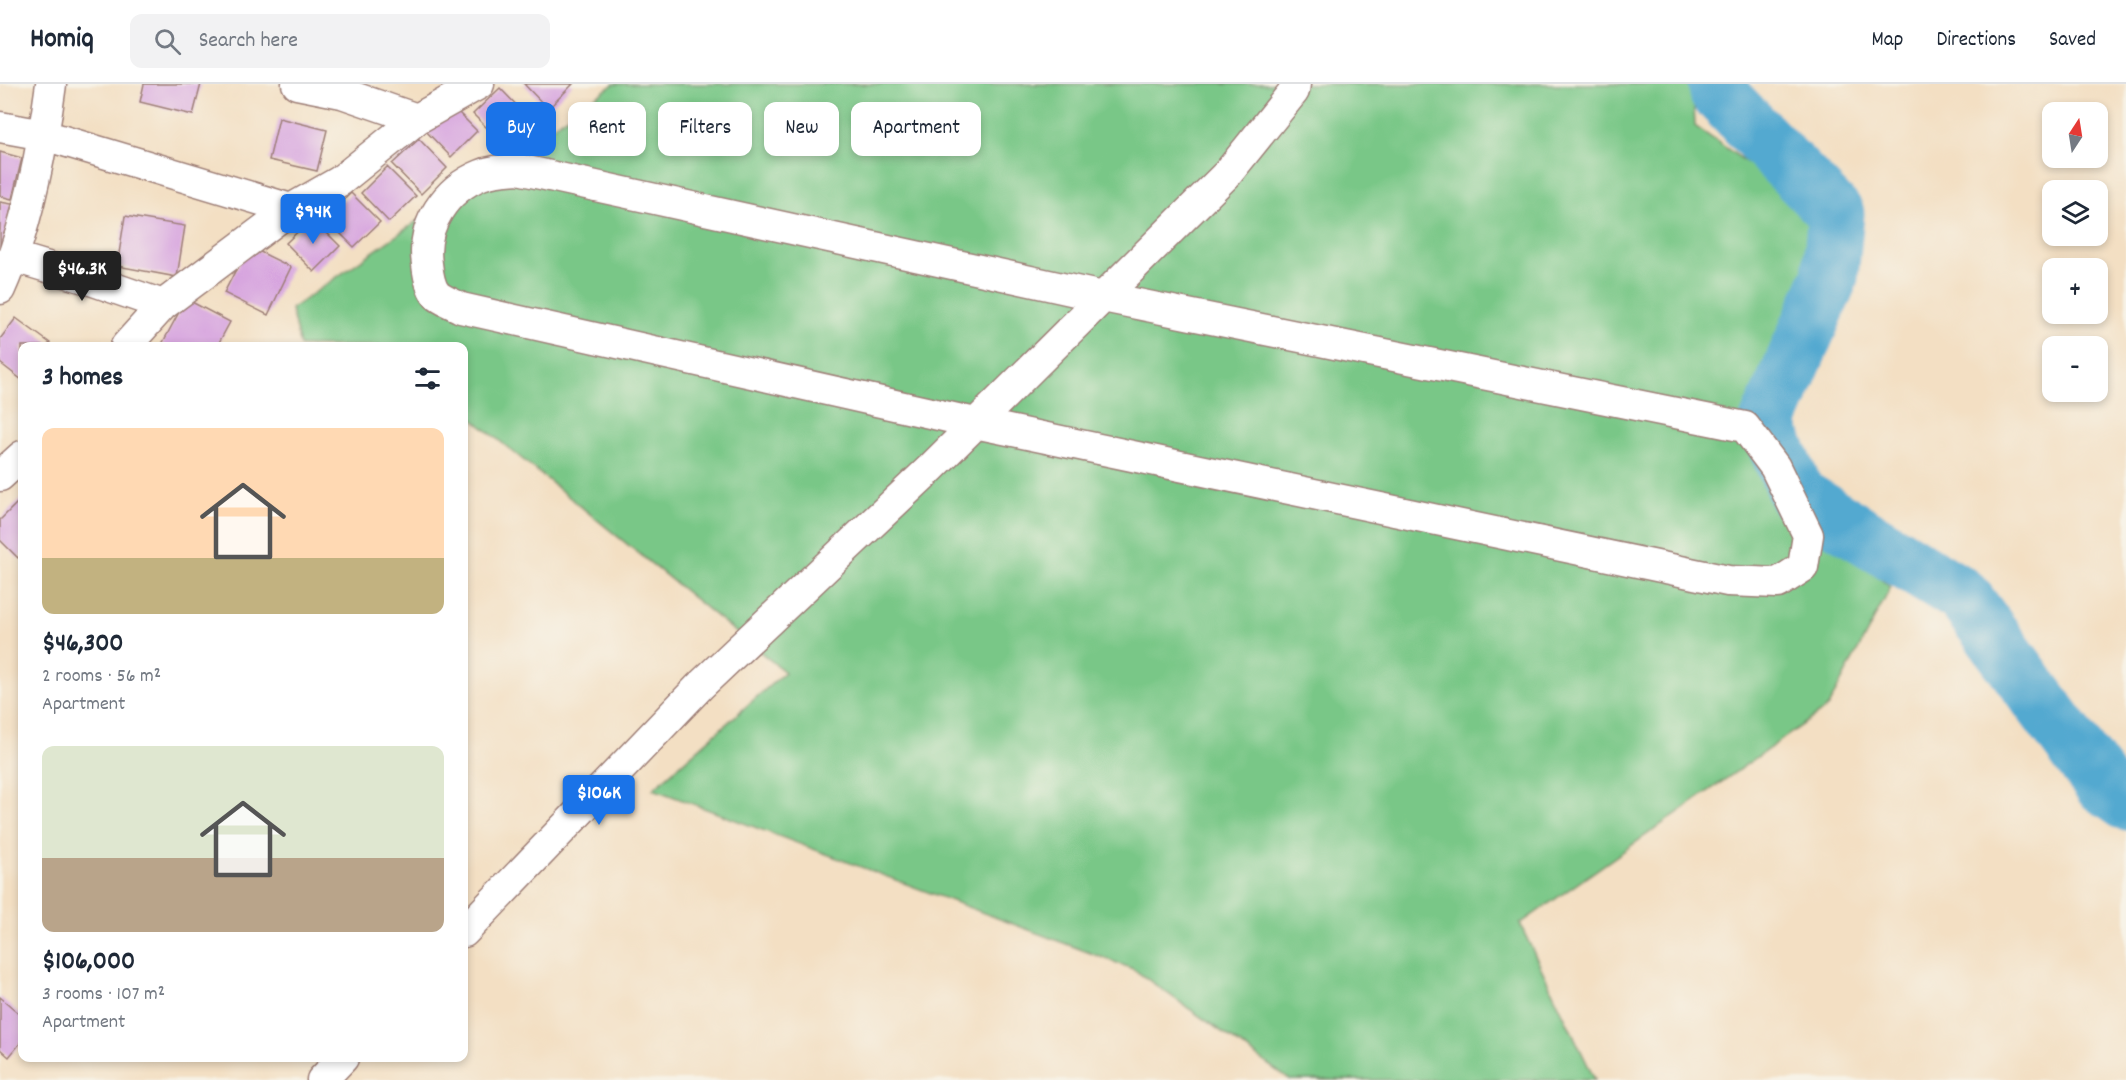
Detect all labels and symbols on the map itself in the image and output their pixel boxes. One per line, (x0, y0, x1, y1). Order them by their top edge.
north arrow (2042, 102, 2108, 168)
pin: $94K (277, 194, 349, 245)
pin: $46.3K (33, 251, 131, 302)
pin: $106K (557, 775, 641, 826)

